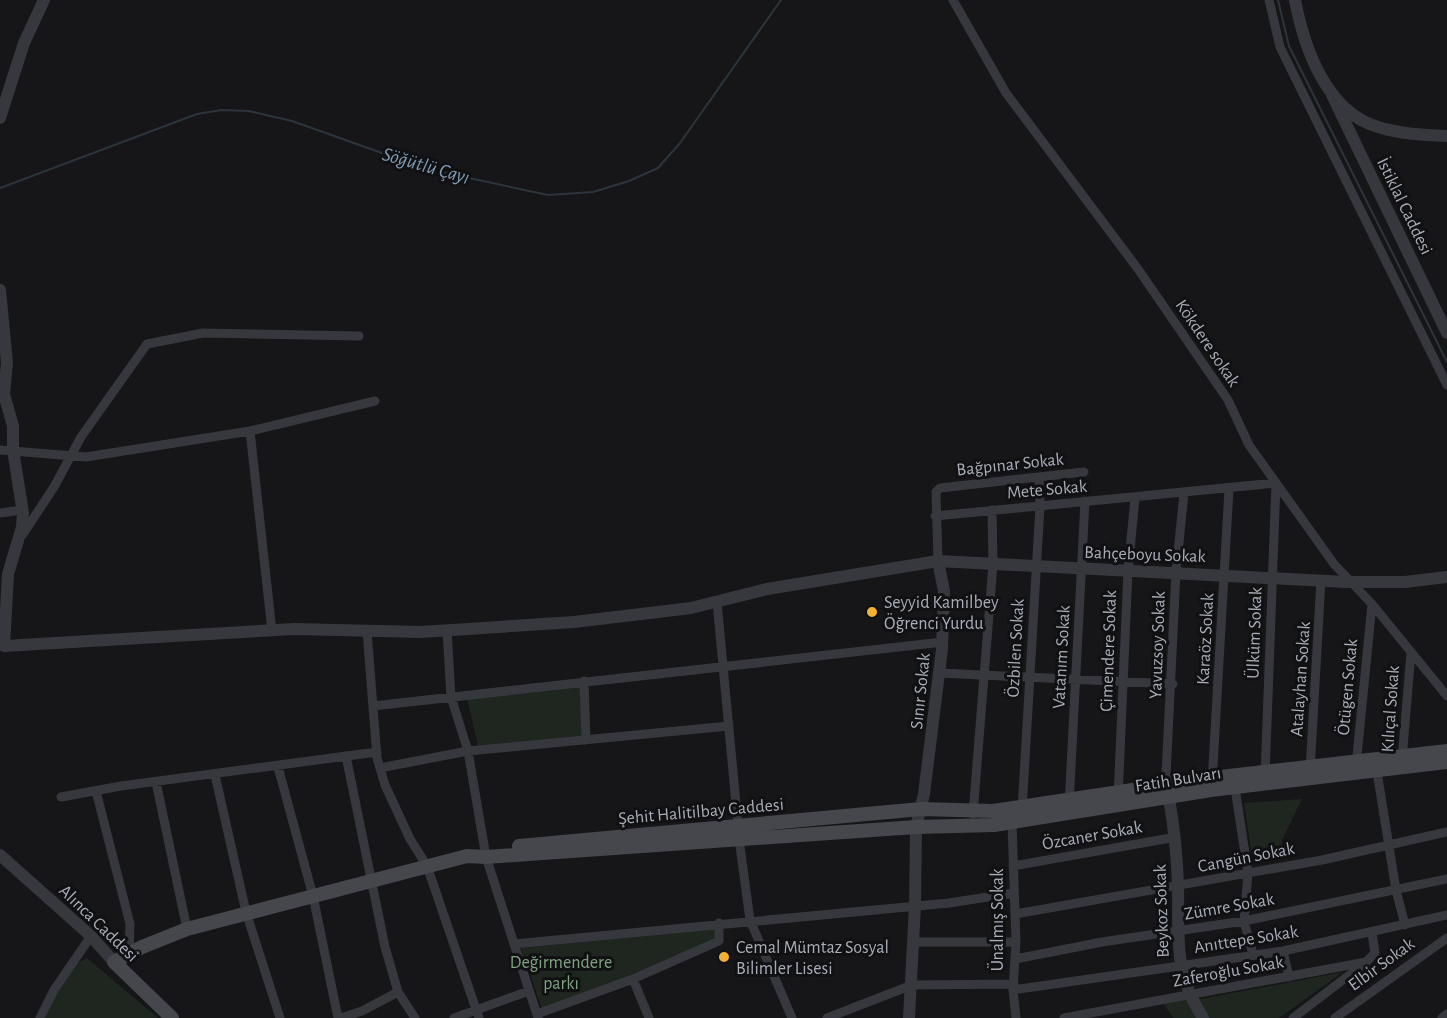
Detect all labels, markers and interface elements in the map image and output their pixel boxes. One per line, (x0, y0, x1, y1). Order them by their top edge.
water label: Söğütlü Çayı (380, 144, 472, 188)
street label: İstiklal Caddesi (1373, 154, 1437, 258)
street label: Kökdere sokak (1172, 297, 1243, 391)
street label: Bağpınar Sokak (956, 450, 1065, 480)
street label: Mete Sokak (1006, 477, 1089, 502)
street label: Bahçeboyu Sokak (1084, 544, 1207, 566)
street label: Ülküm Sokak (1242, 586, 1266, 679)
street label: Çimendere Sokak (1098, 589, 1120, 712)
street label: Yavuzsoy Sokak (1147, 590, 1169, 699)
street label: Karaöz Sokak (1195, 592, 1217, 685)
place label: Seyyid Kamilbey Öğrenci Yurdu (884, 594, 999, 633)
street label: Özbilen Sokak (1002, 597, 1028, 698)
street label: Vatanım Sokak (1050, 604, 1074, 709)
marker: Seyyid Kamilbey Öğrenci Yurdu (865, 605, 879, 619)
street label: Atalayhan Sokak (1288, 620, 1314, 737)
street label: Ötügen Sokak (1333, 637, 1361, 736)
street label: Sınır Sokak (908, 651, 934, 730)
street label: Kılıçal Sokak (1379, 664, 1403, 753)
street label: Fatih Bulvarı (1134, 764, 1223, 796)
street label: Şehit Halitilbay Caddesi (618, 796, 785, 828)
street label: Özcaner Sokak (1040, 816, 1144, 854)
street label: Cangün Sokak (1196, 840, 1297, 876)
street label: Beykoz Sokak (1151, 863, 1173, 958)
street label: Ünalmış Sokak (987, 868, 1007, 971)
street label: Alınca Caddesi (55, 882, 141, 966)
street label: Zümre Sokak (1183, 890, 1276, 924)
street label: Anıttepe Sokak (1193, 923, 1300, 957)
street label: Elbir Sokak (1345, 934, 1419, 995)
place label: Cemal Mümtaz Sosyal Bilimler Lisesi (736, 939, 889, 978)
marker: Cemal Mümtaz Sosyal Bilimler Lisesi (717, 950, 731, 964)
street label: Zaferoğlu Sokak (1171, 953, 1286, 991)
park label: Değirmendere parkı (510, 954, 612, 993)

